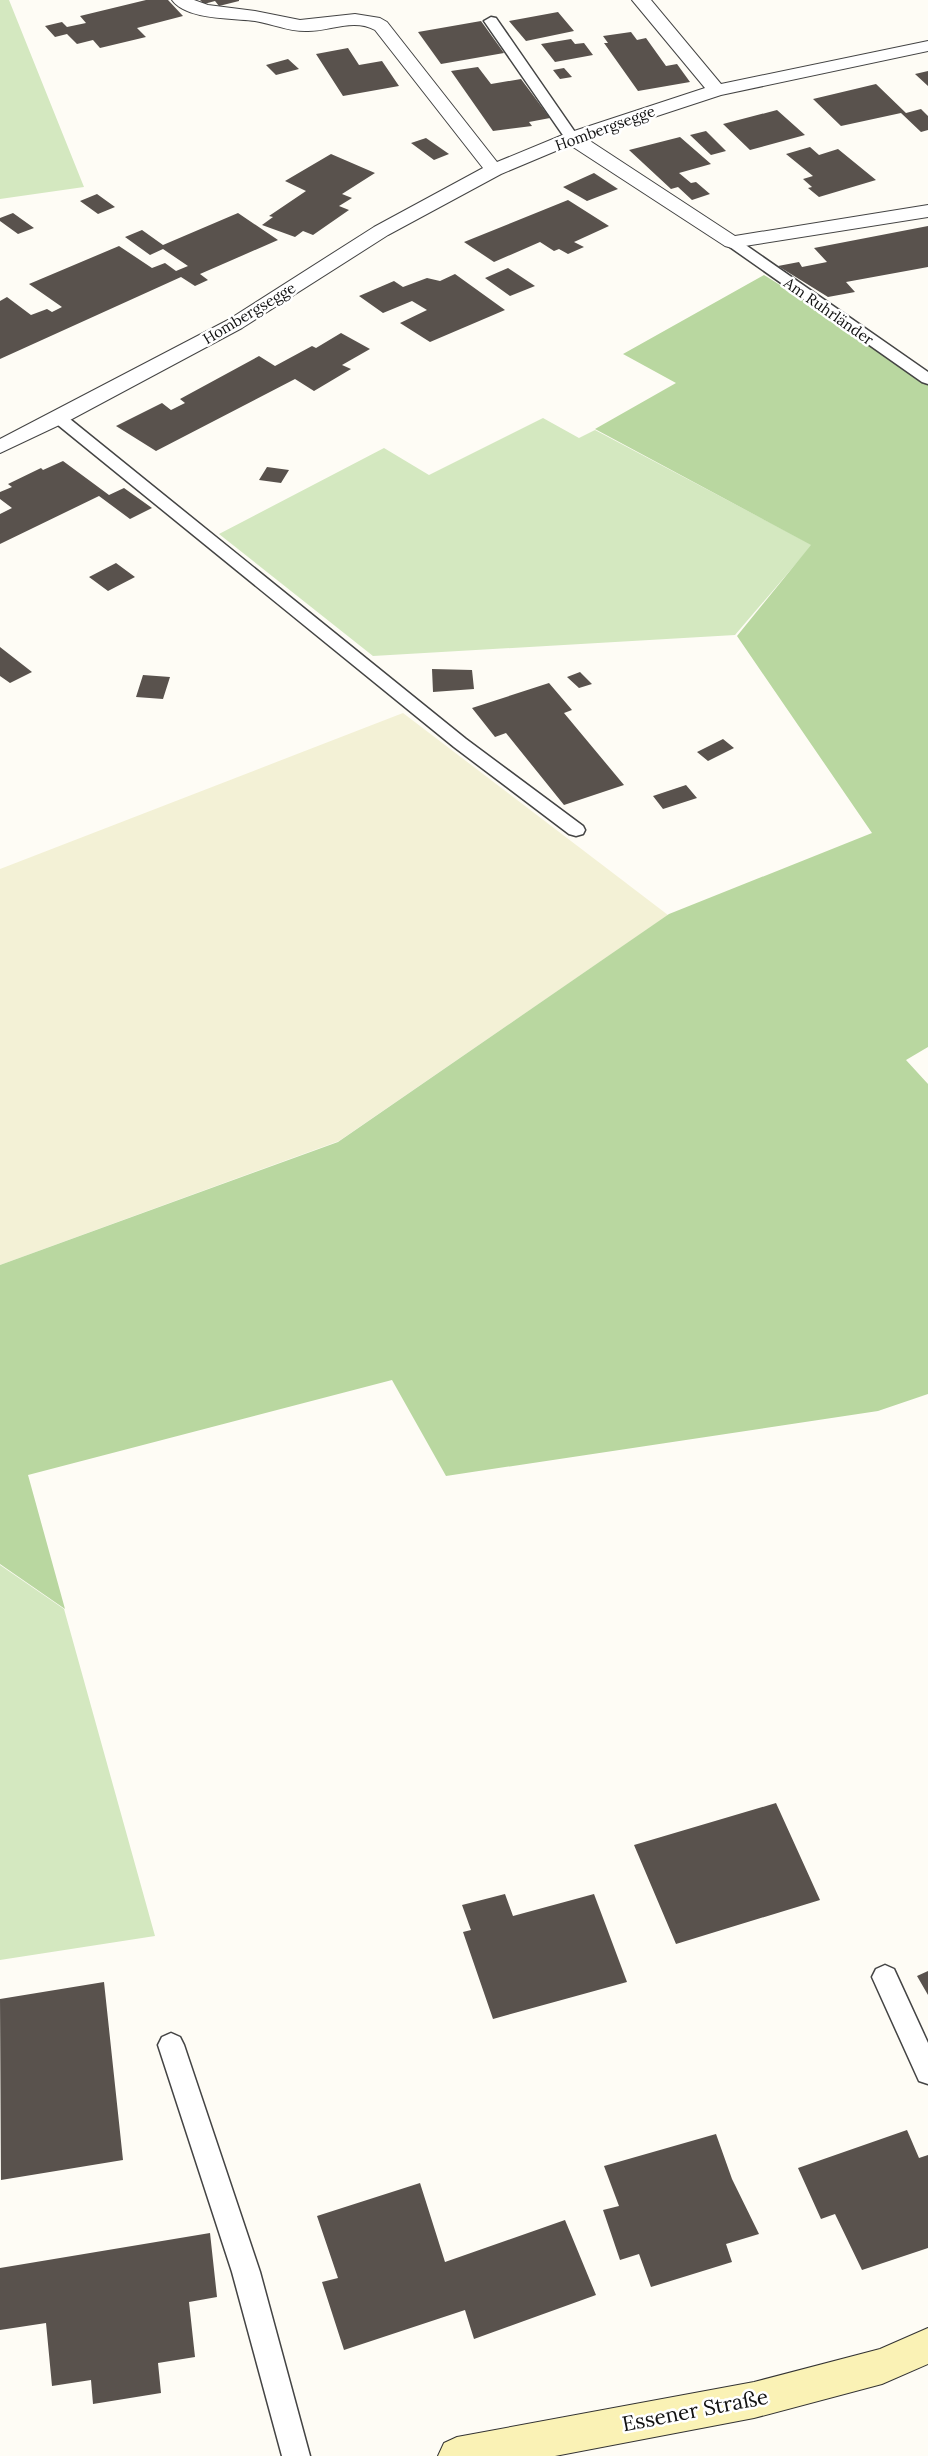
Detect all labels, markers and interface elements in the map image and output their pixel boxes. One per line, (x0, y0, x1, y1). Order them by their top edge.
street label: Hombergsegge (552, 101, 658, 155)
street label: Am Ruhrländer (780, 273, 878, 349)
street label: Hombergsegge (199, 278, 299, 348)
street label: Essener Straße (620, 2383, 770, 2437)

